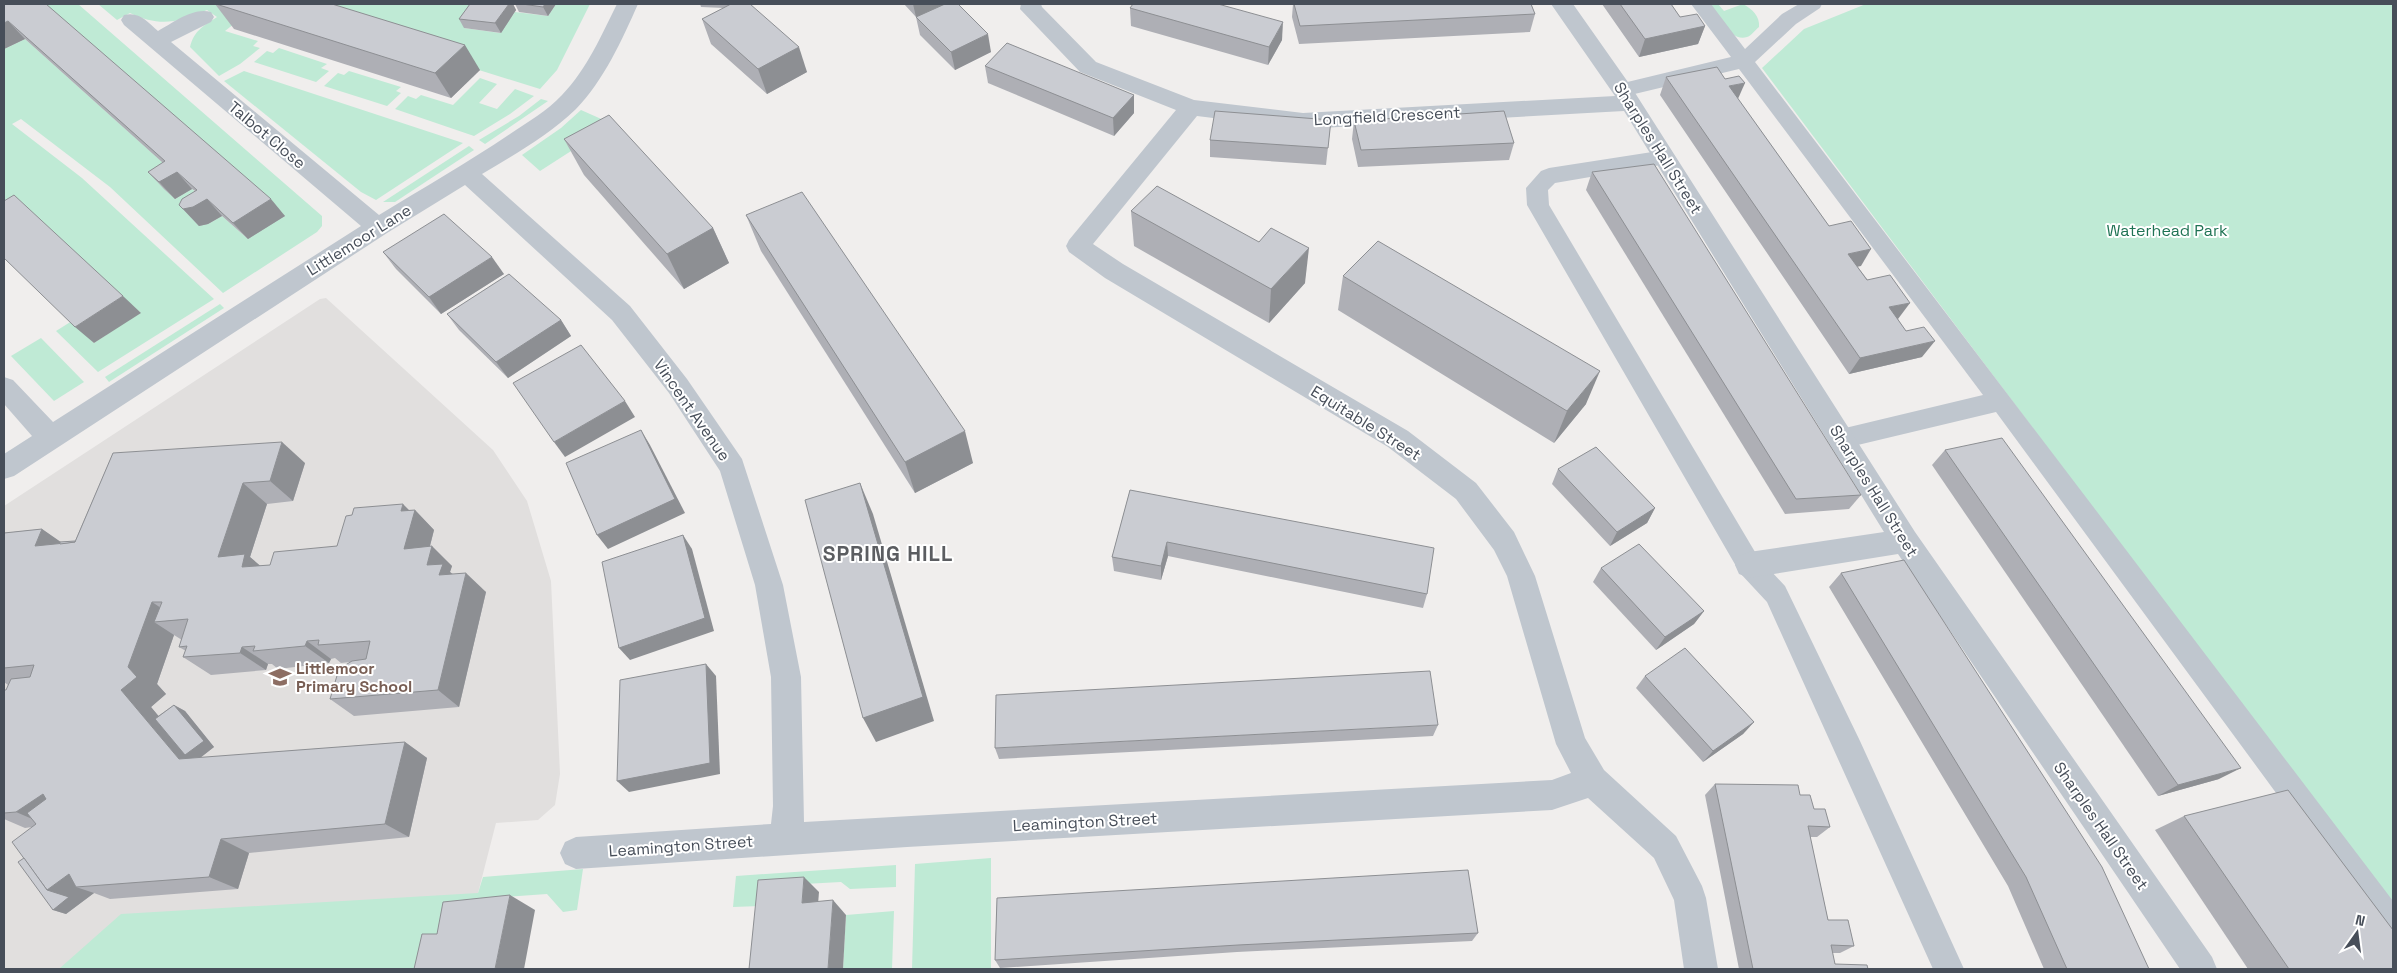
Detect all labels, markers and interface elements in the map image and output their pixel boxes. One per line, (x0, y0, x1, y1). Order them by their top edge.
street label: Sharples Hall Street (1609, 78, 1707, 218)
street label: Talbot Close (224, 97, 310, 173)
street label: Longfield Crescent (1313, 102, 1461, 130)
street label: Littlemoor Lane (303, 199, 415, 281)
park label: Waterhead Park (2106, 220, 2228, 241)
street label: Vincent Avenue (649, 355, 735, 465)
street label: Equitable Street (1307, 381, 1425, 465)
street label: Sharples Hall Street (1825, 421, 1923, 561)
district label: SPRING HILL (823, 540, 953, 567)
place label: Littlemoor Primary School (296, 658, 412, 697)
school or university icon: Littlemoor Primary School (267, 664, 293, 690)
street label: Sharples Hall Street (2049, 758, 2153, 894)
street label: Leamington Street (1012, 808, 1158, 836)
street label: Leamington Street (608, 830, 754, 862)
north arrow (2332, 908, 2382, 958)
text: N (2353, 911, 2367, 930)

